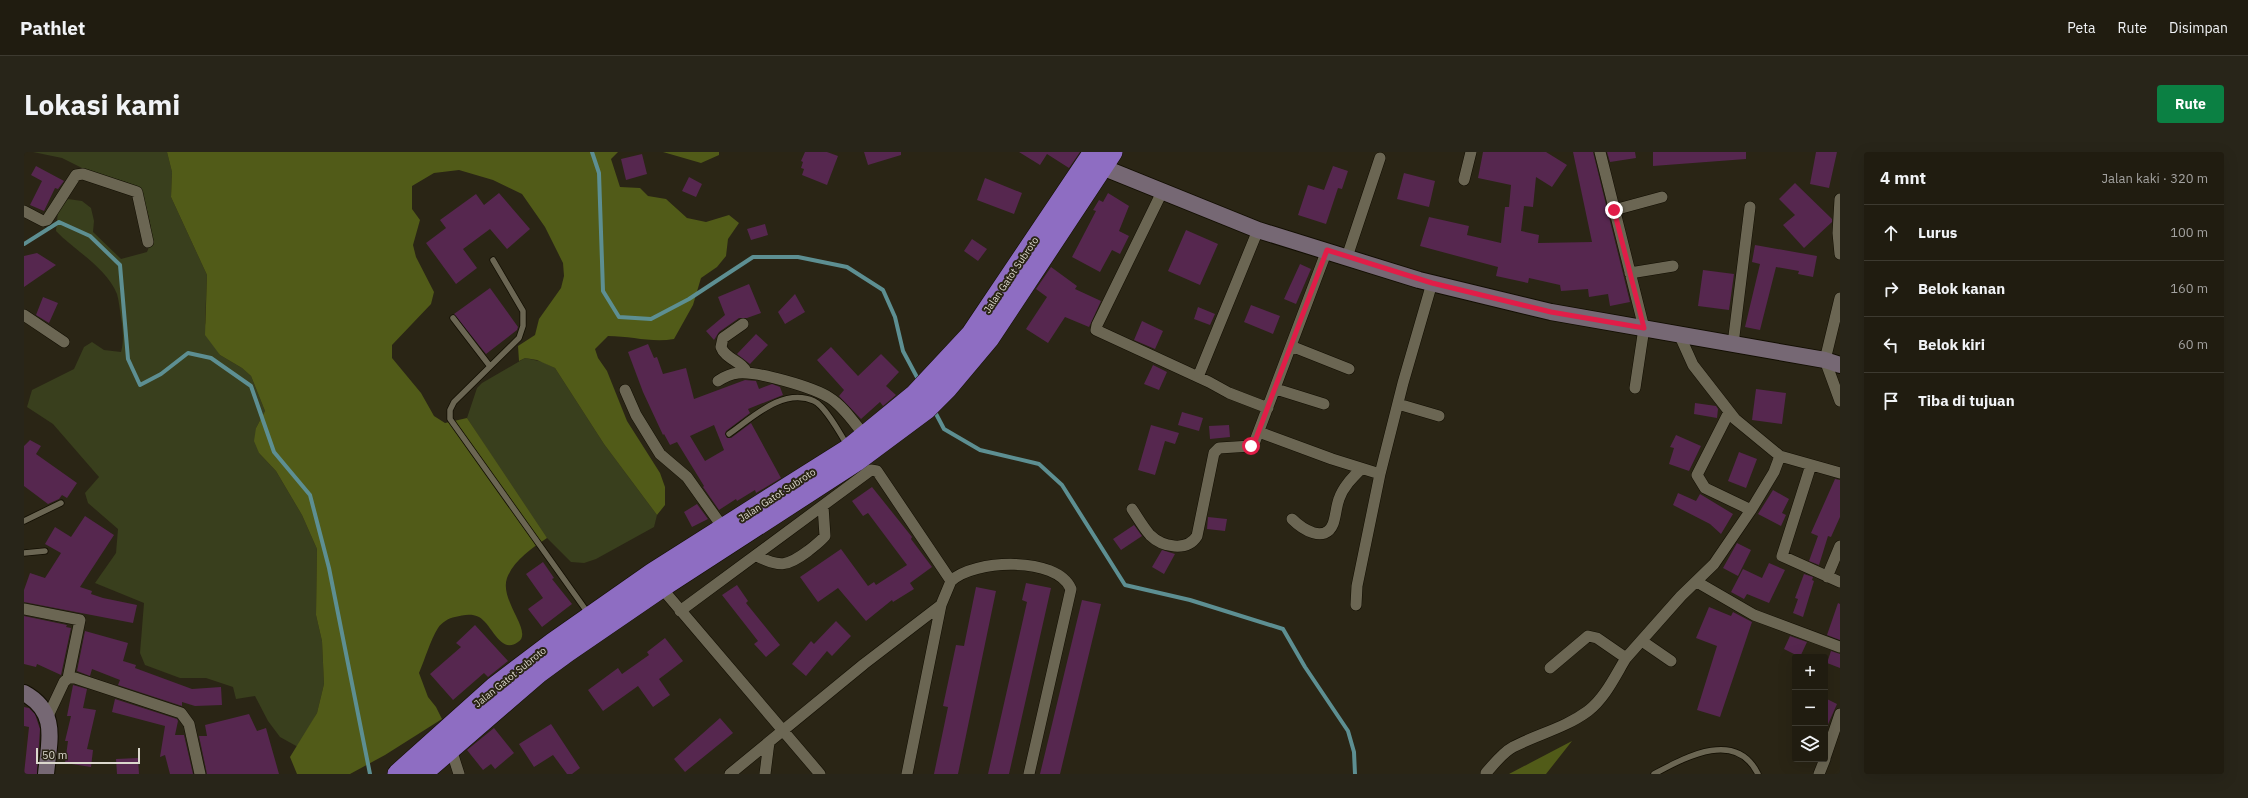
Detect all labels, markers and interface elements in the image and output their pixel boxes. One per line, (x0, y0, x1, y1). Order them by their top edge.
text: Pathlet (20, 16, 85, 40)
text: Peta (2067, 19, 2096, 37)
text: Rute (2118, 19, 2147, 37)
text: Disimpan (2169, 19, 2228, 37)
button: Rute (2157, 85, 2224, 123)
text: Lokasi kami (24, 86, 180, 123)
text: 4 mnt (1880, 167, 1926, 189)
text: Jalan kaki · 320 m (2101, 170, 2208, 187)
route end (1605, 201, 1623, 219)
icon: ahead (1880, 222, 1902, 244)
text: Lurus (1918, 223, 1957, 242)
text: 100 m (2170, 224, 2208, 241)
street label: Jalan Gatot Subroto (981, 234, 1042, 316)
icon: right (1880, 278, 1902, 300)
text: Belok kanan (1918, 279, 2005, 298)
text: 160 m (2170, 280, 2208, 297)
icon: left (1880, 334, 1902, 356)
text: Belok kiri (1918, 335, 1985, 354)
text: 60 m (2178, 336, 2208, 353)
icon: arrive (1880, 390, 1902, 412)
text: Tiba di tujuan (1918, 391, 2015, 410)
route start (1242, 437, 1260, 455)
street label: Jalan Gatot Subroto (736, 465, 818, 525)
street label: Jalan Gatot Subroto (471, 644, 549, 710)
map controls (1792, 654, 1828, 762)
button: + (1792, 654, 1828, 690)
button: − (1792, 690, 1828, 726)
button: layers (1792, 726, 1828, 762)
scale bar (36, 746, 140, 765)
text: 50 m (42, 748, 67, 762)

